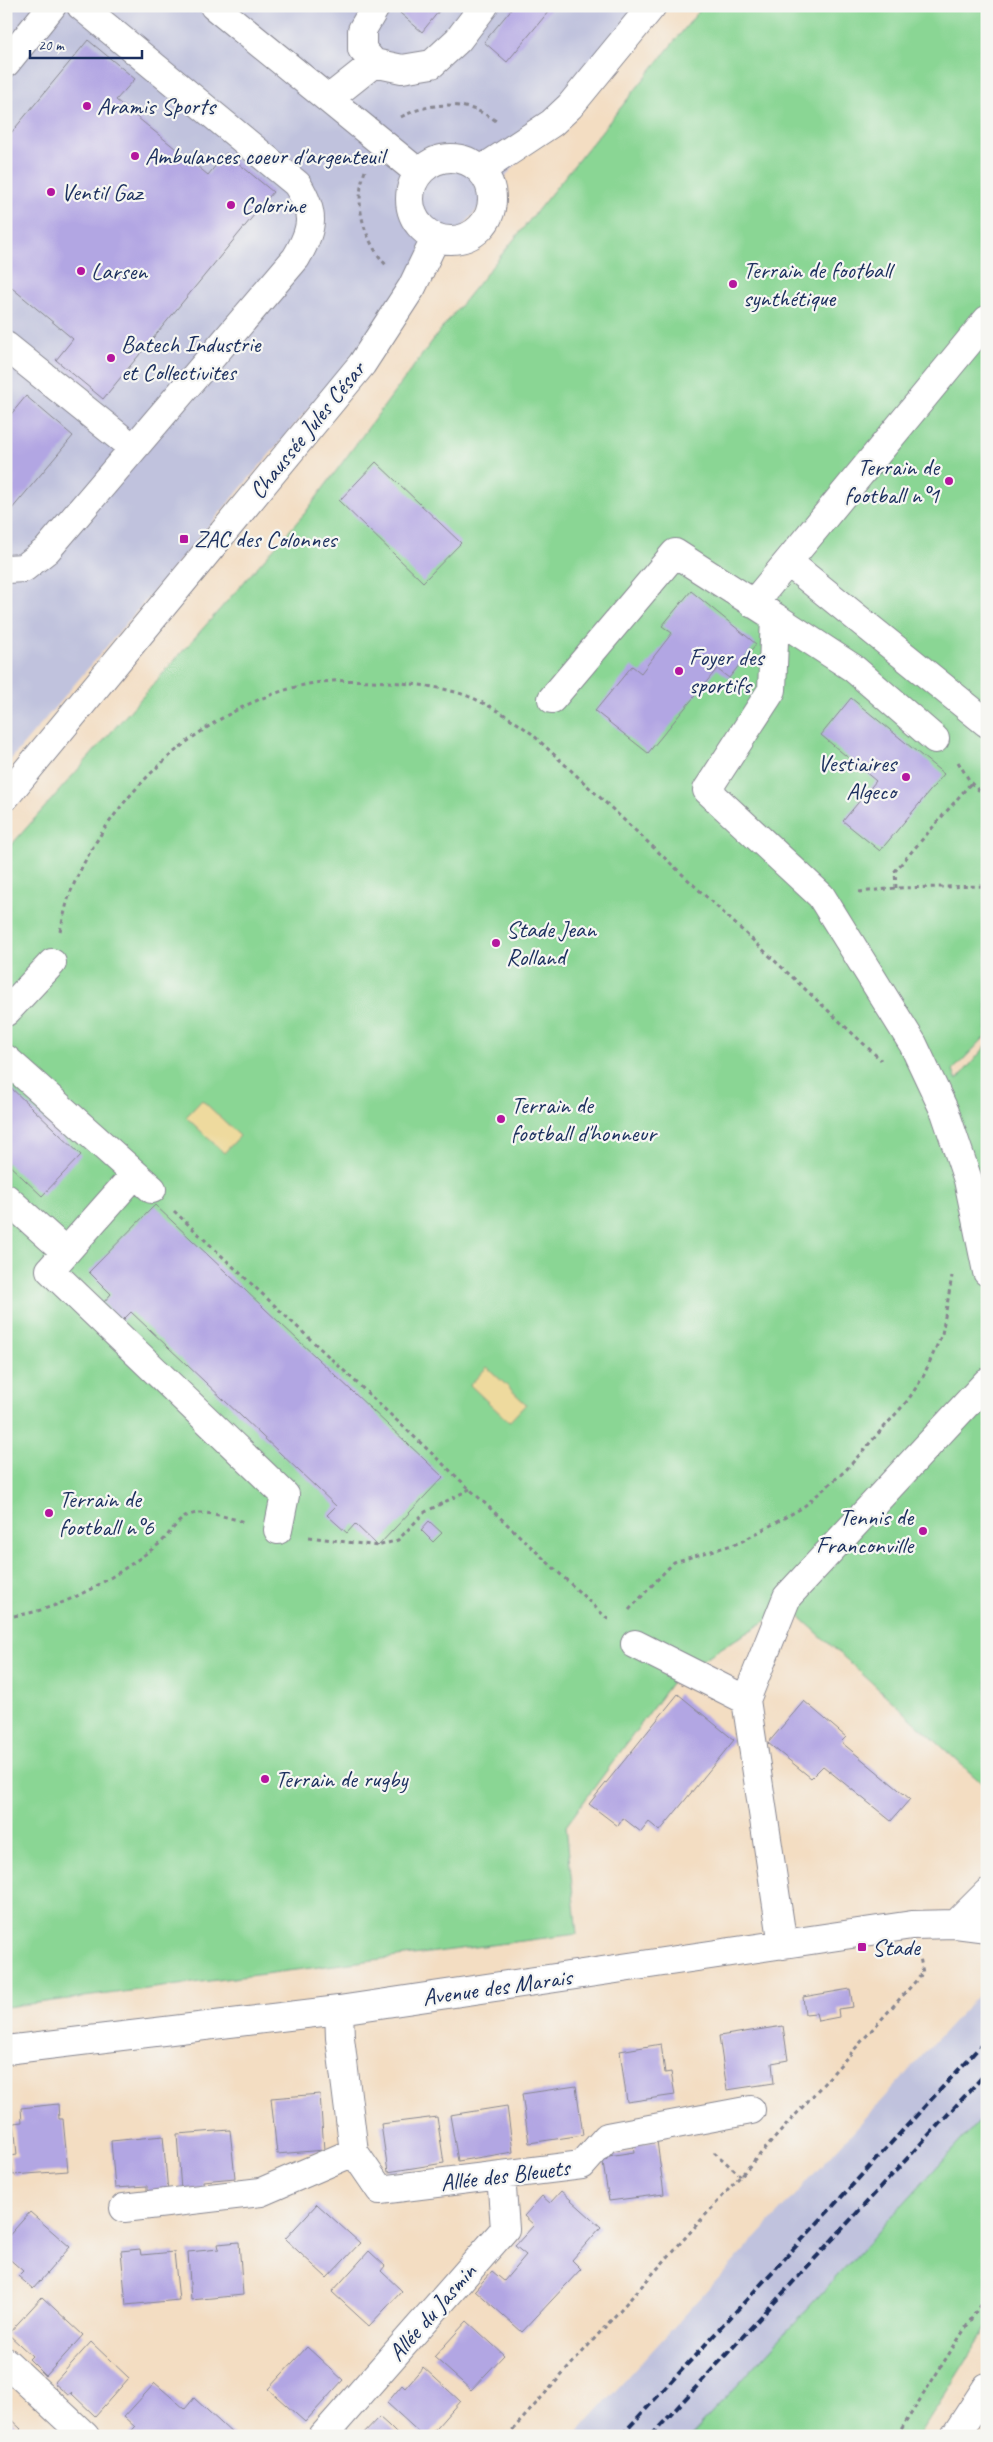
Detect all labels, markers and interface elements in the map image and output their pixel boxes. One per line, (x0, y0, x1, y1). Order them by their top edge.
scale bar (30, 28, 142, 60)
text: 20 m (38, 36, 65, 55)
place label: Aramis Sports (97, 91, 218, 121)
marker: Aramis Sports (81, 100, 93, 112)
place label: Ambulances coeur d'argenteuil (145, 141, 388, 171)
marker: Ambulances coeur d'argenteuil (129, 150, 141, 162)
place label: Ventil Gaz (61, 177, 144, 207)
marker: Ventil Gaz (45, 186, 57, 198)
place label: Colorine (241, 190, 307, 220)
marker: Colorine (225, 199, 237, 211)
place label: Terrain de football synthétique (743, 255, 895, 313)
place label: Larsen (91, 256, 148, 286)
marker: Larsen (75, 265, 87, 277)
marker: Terrain de football synthétique (727, 278, 739, 290)
place label: Batech Industrie et Collectivites (121, 329, 263, 387)
marker: Batech Industrie et Collectivites (105, 352, 117, 364)
street label: Chaussée Jules César (242, 353, 373, 505)
place label: Terrain de football n°1 (845, 452, 941, 510)
marker: Terrain de football n°1 (943, 475, 955, 487)
place label: ZAC des Colonnes (194, 524, 338, 554)
marker: ZAC des Colonnes (178, 533, 190, 545)
place label: Foyer des sportifs (689, 642, 766, 700)
marker: Foyer des sportifs (673, 665, 685, 677)
place label: Vestiaires Algeco (818, 748, 899, 806)
marker: Vestiaires Algeco (900, 771, 912, 783)
place label: Stade Jean Rolland (506, 914, 597, 972)
marker: Stade Jean Rolland (490, 937, 502, 949)
place label: Terrain de football d'honneur (511, 1090, 658, 1148)
marker: Terrain de football d'honneur (495, 1113, 507, 1125)
place label: Terrain de football n°6 (59, 1484, 155, 1542)
place label: Tennis de Franconville (816, 1502, 915, 1560)
marker: Terrain de football n°6 (43, 1507, 55, 1519)
marker: Tennis de Franconville (917, 1525, 929, 1537)
place label: Terrain de rugby (275, 1764, 409, 1794)
marker: Terrain de rugby (259, 1773, 271, 1785)
place label: Stade (872, 1932, 922, 1962)
marker: Stade (856, 1941, 868, 1953)
street label: Avenue des Marais (421, 1961, 575, 2012)
street label: Allée des Bleuets (439, 2152, 573, 2198)
street label: Allée du Jasmin (381, 2256, 483, 2367)

